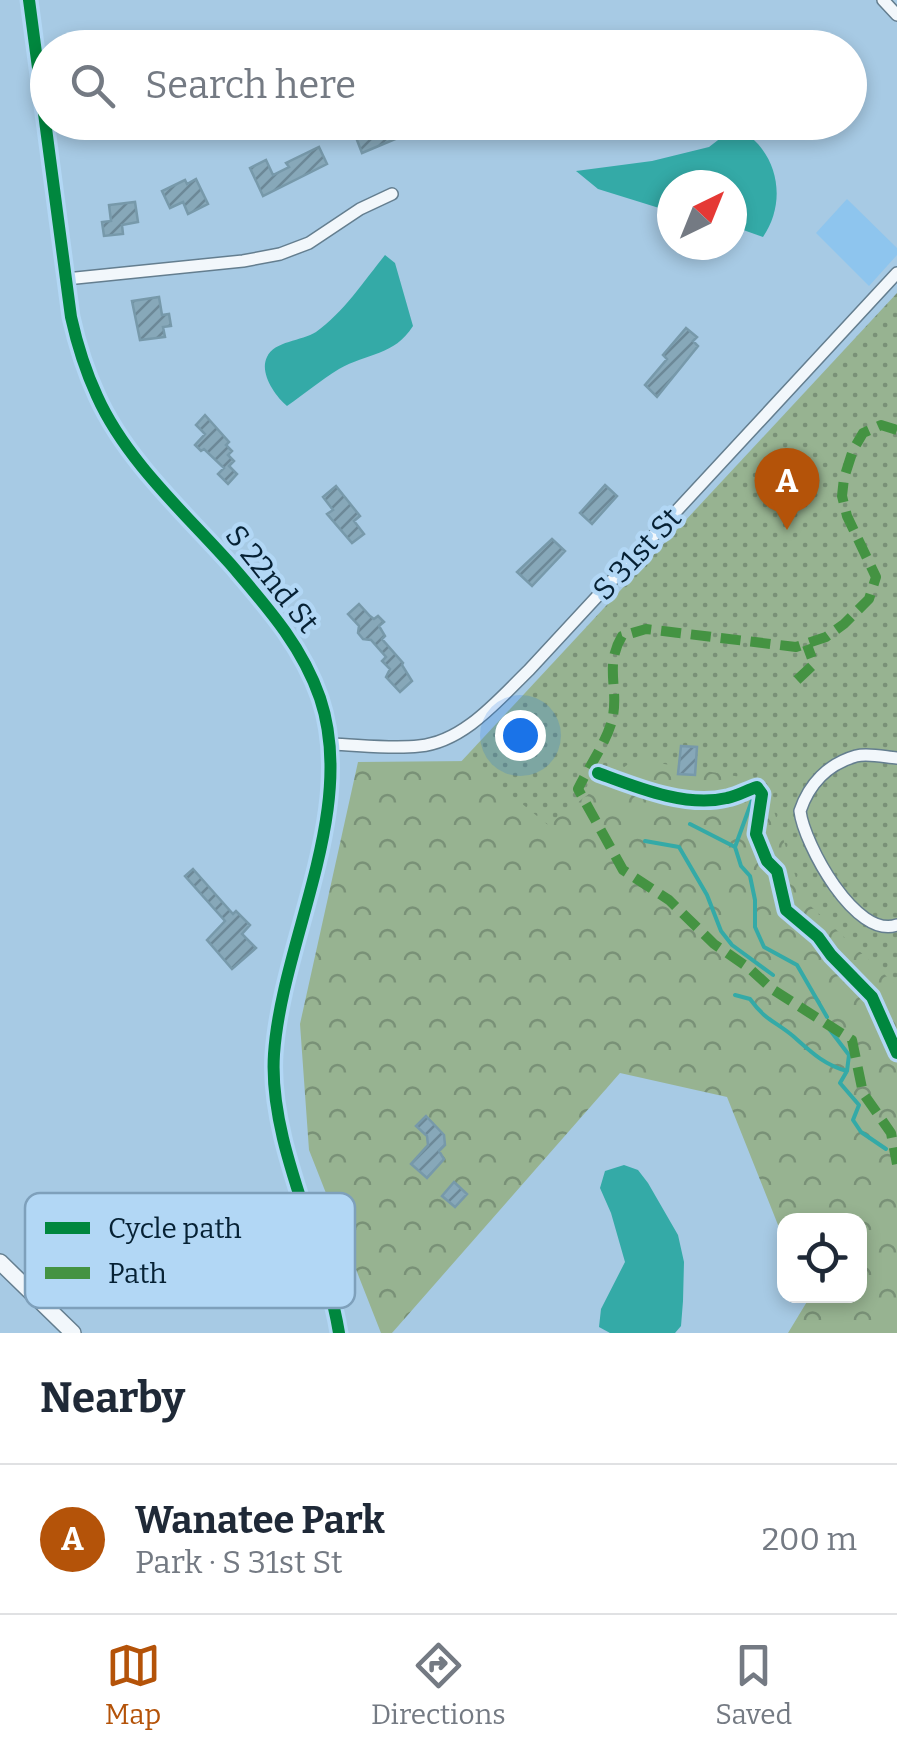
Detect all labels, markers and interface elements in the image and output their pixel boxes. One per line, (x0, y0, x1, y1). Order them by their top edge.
search box (30, 30, 867, 140)
icon: search (65, 58, 120, 113)
text: Search here (145, 62, 356, 108)
north arrow (657, 170, 747, 260)
pin: A (754, 448, 820, 530)
street label: S 31st St (585, 500, 689, 608)
street label: S 22nd St (218, 518, 326, 640)
your location (495, 710, 546, 761)
legend (25, 1193, 355, 1308)
text: Cycle path (108, 1212, 242, 1245)
map controls (777, 1213, 867, 1303)
button: locate (777, 1213, 867, 1303)
text: Path (108, 1257, 167, 1290)
text: Nearby (40, 1373, 185, 1423)
text: Wanatee Park (135, 1497, 385, 1543)
text: A (61, 1520, 84, 1558)
text: 200 m (762, 1520, 857, 1558)
text: Park · S 31st St (135, 1543, 343, 1581)
tab: Map (105, 1638, 161, 1731)
tab: Directions (371, 1638, 506, 1731)
tab: Saved (715, 1638, 792, 1731)

